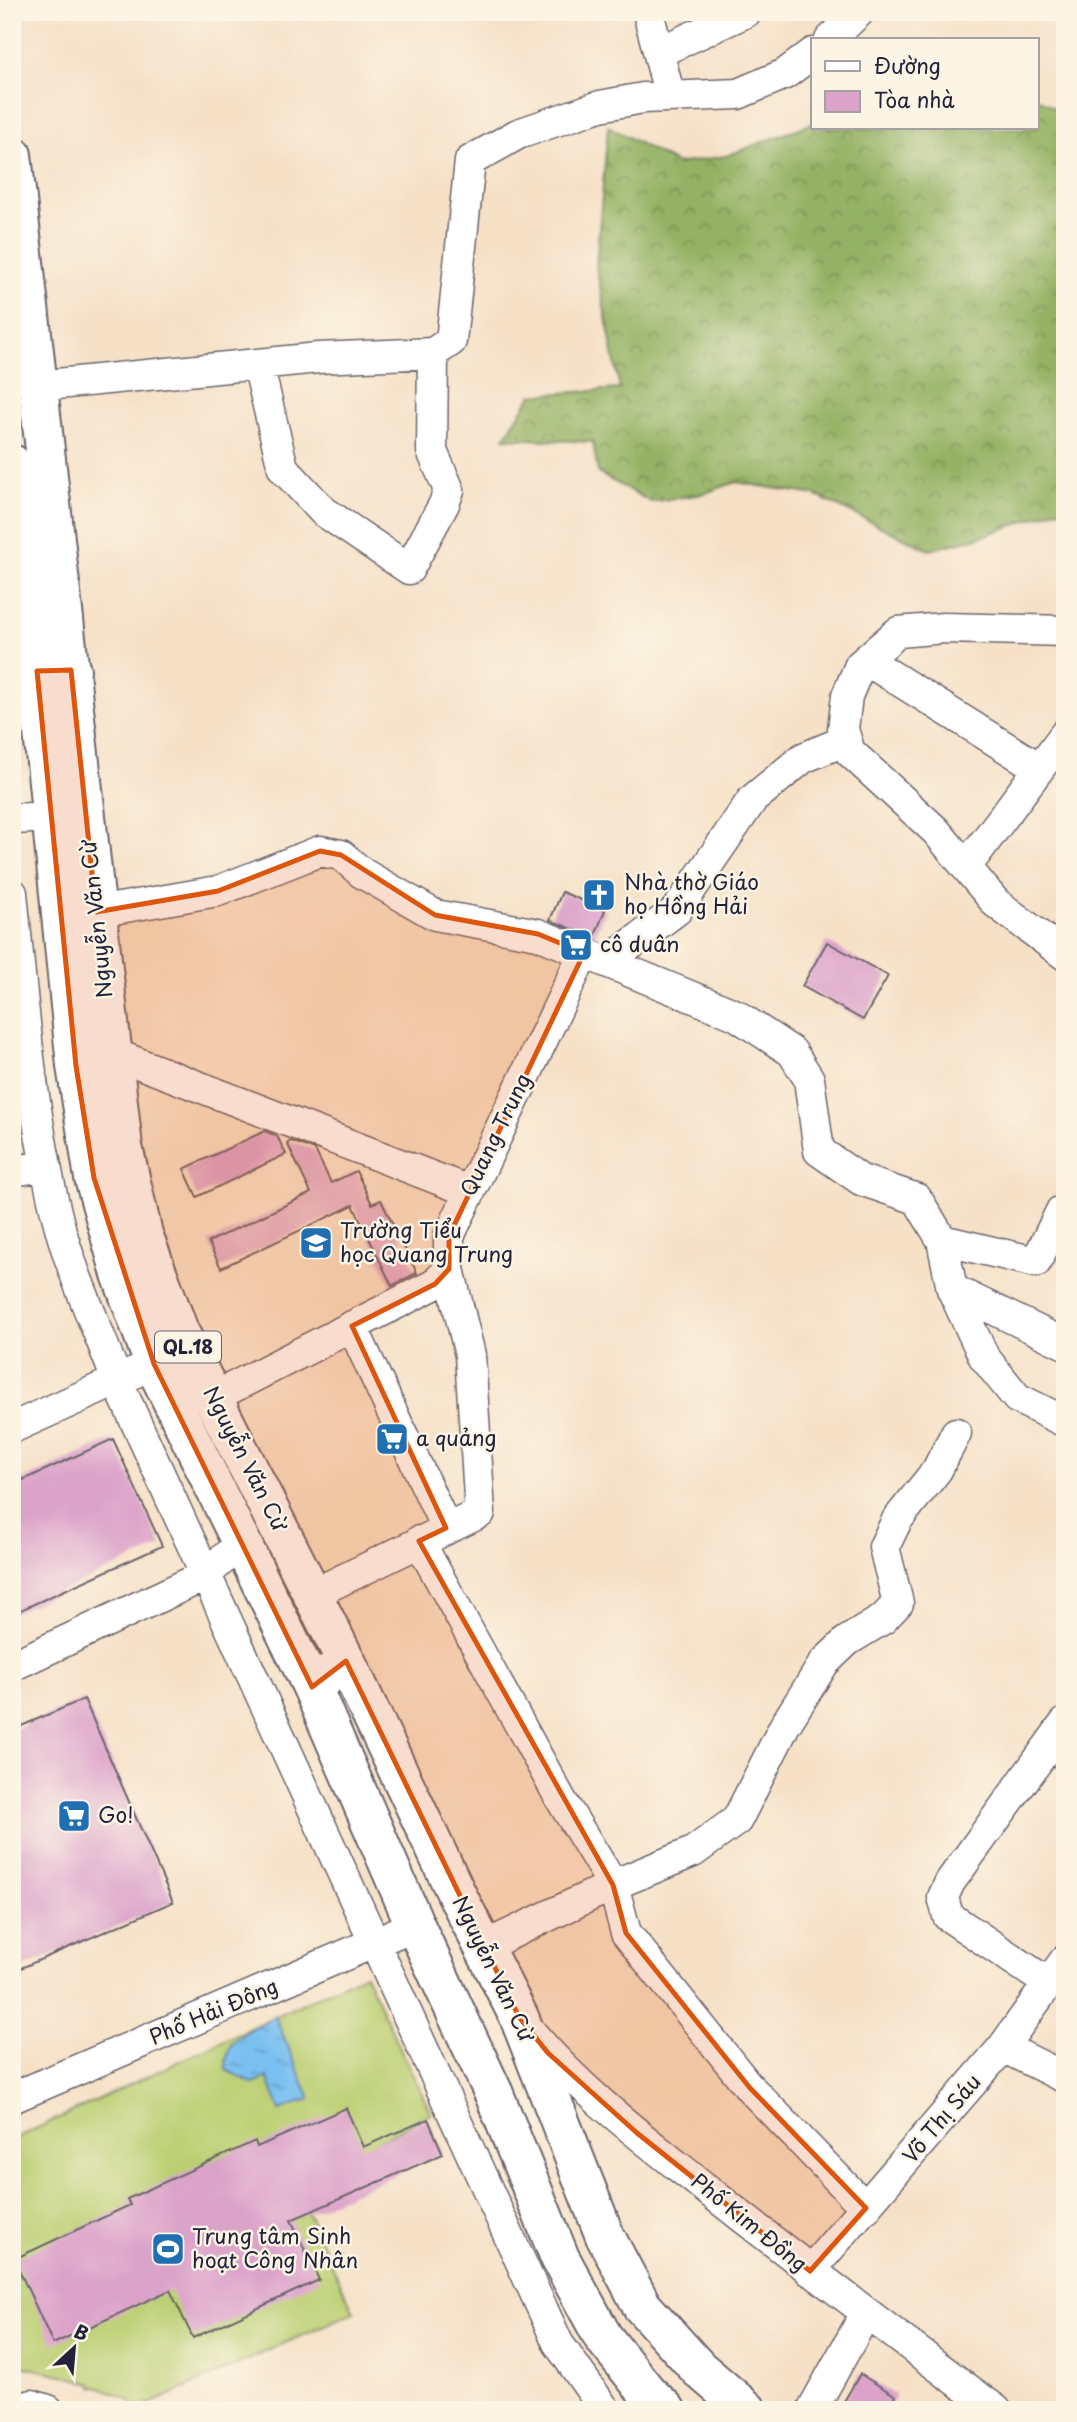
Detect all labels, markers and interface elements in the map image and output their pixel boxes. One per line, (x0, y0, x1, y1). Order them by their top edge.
legend (811, 38, 1038, 130)
text: Đường (874, 49, 941, 81)
text: Tòa nhà (874, 83, 954, 115)
street label: Nguyễn Văn Cừ (71, 837, 119, 1000)
place label: Nhà thờ Giáo họ Hồng Hải (624, 865, 759, 921)
church icon: Nhà thờ Giáo họ Hồng Hải (580, 876, 618, 914)
supermarket icon: cô duân (557, 926, 595, 964)
place label: cô duân (600, 927, 679, 959)
street label: Quang Trung (451, 1067, 538, 1201)
place label: Trường Tiểu học Quang Trung (340, 1213, 513, 1269)
school or university icon: Trường Tiểu học Quang Trung (297, 1224, 335, 1262)
road number: QL.18 (155, 1331, 221, 1362)
street label: Nguyễn Văn Cừ (197, 1380, 298, 1537)
supermarket icon: a quảng (373, 1420, 411, 1458)
place label: a quảng (416, 1421, 497, 1453)
supermarket icon: Go! (55, 1797, 93, 1835)
place label: Go! (98, 1798, 134, 1830)
street label: Nguyễn Văn Cừ (446, 1890, 545, 2048)
street label: Phố Hải Đông (144, 1969, 283, 2052)
street label: Võ Thị Sáu (894, 2066, 987, 2169)
street label: Phố Kim Đồng (685, 2164, 815, 2278)
place label: Trung tâm Sinh hoạt Công Nhân (192, 2219, 359, 2275)
sports icon: Trung tâm Sinh hoạt Công Nhân (149, 2230, 187, 2268)
north arrow (38, 2314, 108, 2384)
text: B (70, 2316, 94, 2347)

